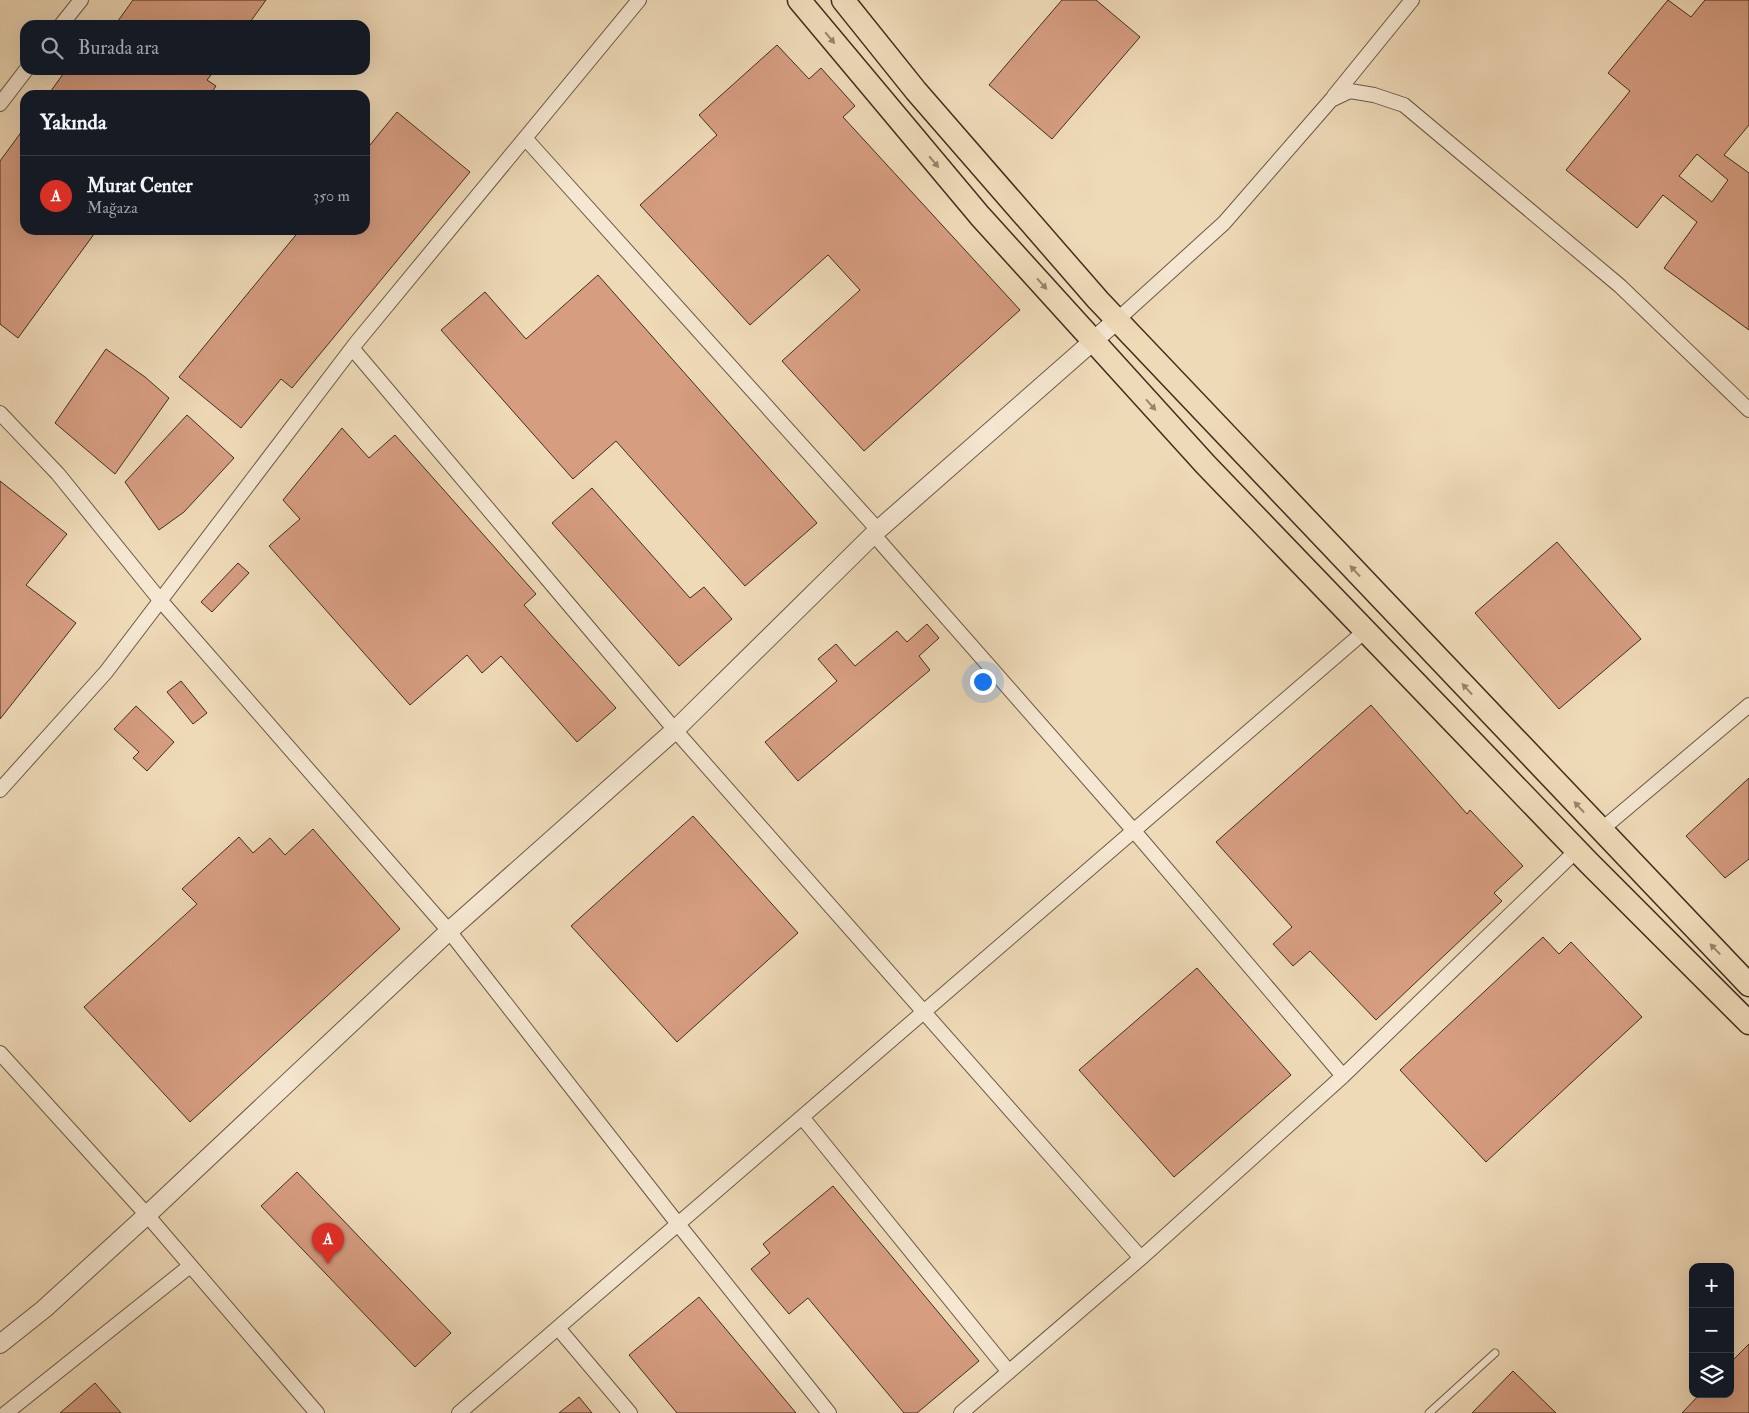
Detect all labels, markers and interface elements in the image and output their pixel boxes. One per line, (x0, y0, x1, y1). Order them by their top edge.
search box (20, 20, 370, 75)
one-way arrow (824, 32, 835, 45)
icon: search (38, 34, 66, 62)
text: Burada ara (78, 36, 159, 60)
text: Yakında (40, 109, 107, 136)
one-way arrow (929, 156, 940, 169)
text: Murat Center (87, 174, 193, 198)
text: A (51, 186, 61, 206)
text: 350 m (313, 186, 350, 206)
text: Mağaza (87, 198, 138, 218)
one-way arrow (1036, 278, 1048, 290)
one-way arrow (1145, 398, 1157, 410)
one-way arrow (1349, 565, 1361, 577)
your location (970, 669, 996, 695)
one-way arrow (1461, 683, 1473, 695)
one-way arrow (1573, 801, 1585, 813)
one-way arrow (1709, 944, 1721, 956)
pin: A (312, 1223, 344, 1264)
map controls (1689, 1263, 1734, 1398)
button: + (1689, 1263, 1734, 1308)
button: − (1689, 1308, 1734, 1353)
button: layers (1689, 1353, 1734, 1398)

